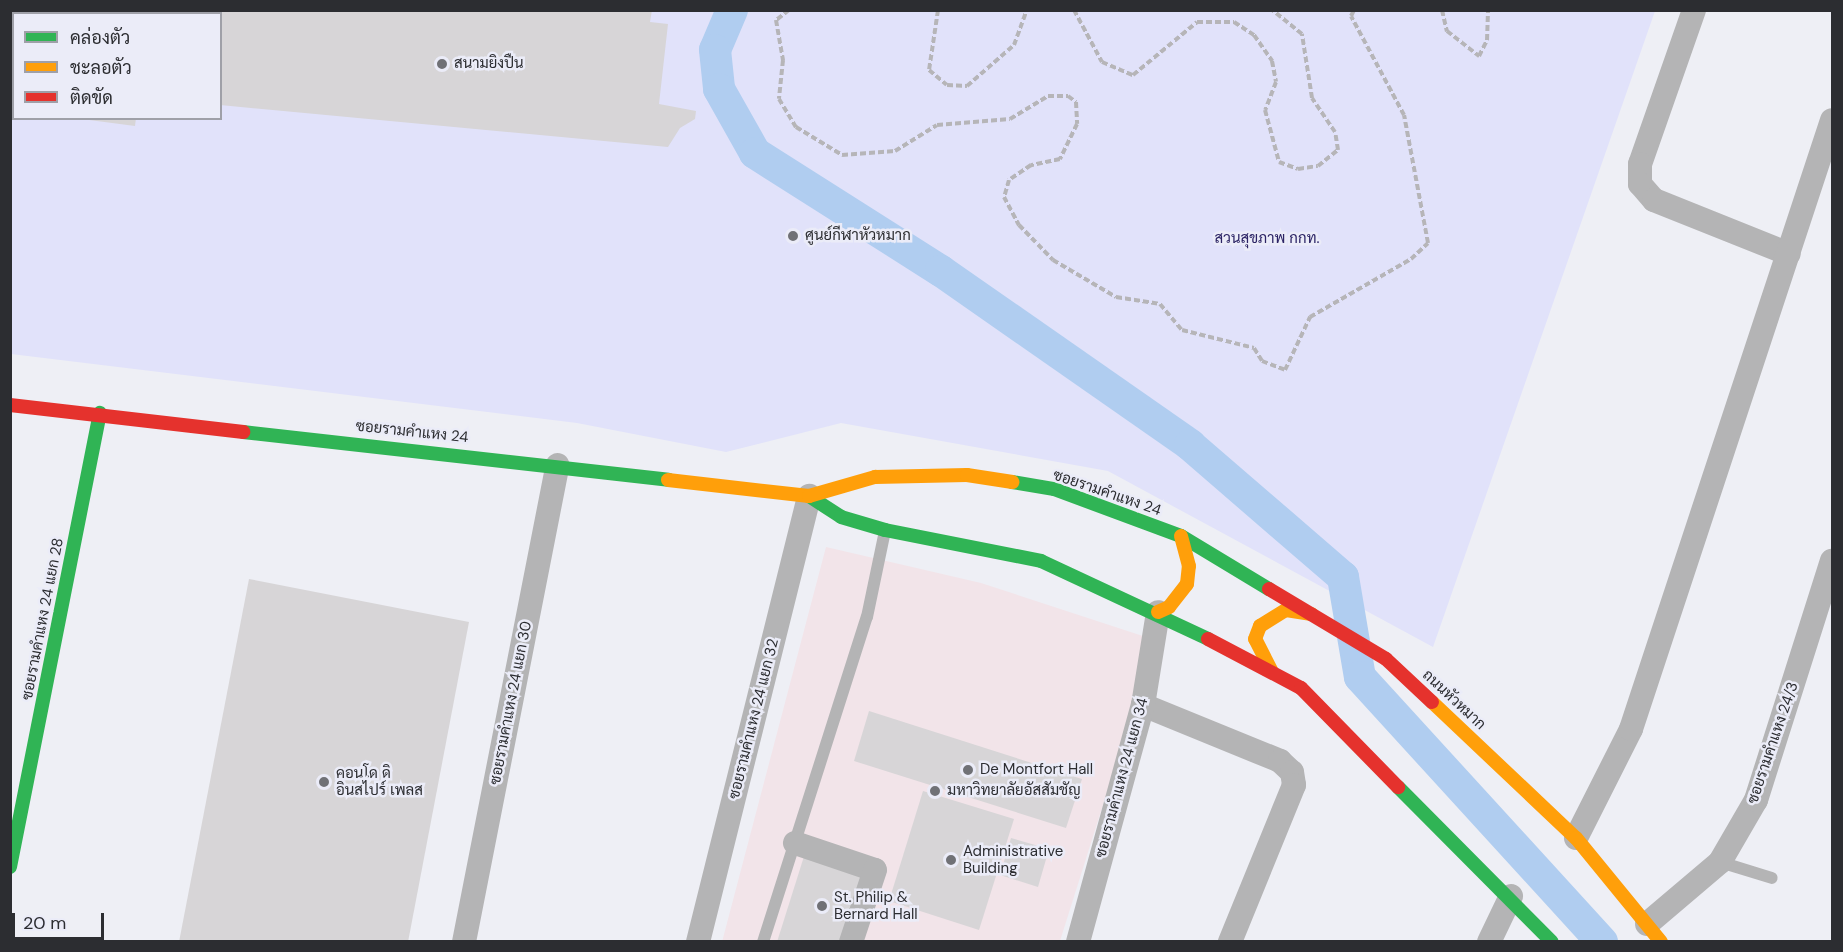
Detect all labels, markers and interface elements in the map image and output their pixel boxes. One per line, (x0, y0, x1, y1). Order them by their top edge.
legend (12, 12, 222, 120)
text: คล่องตัว (70, 26, 130, 50)
place label: สนามยิงปืน (454, 55, 524, 73)
text: ชะลอตัว (70, 56, 132, 80)
marker: สนามยิงปืน (435, 57, 449, 71)
text: ติดขัด (70, 86, 113, 110)
place label: ศูนย์กีฬาหัวหมาก (805, 227, 911, 245)
marker: ศูนย์กีฬาหัวหมาก (786, 229, 800, 243)
park label: สวนสุขภาพ กกท. (1215, 230, 1319, 248)
street label: ซอยรามคำแหง 24 (355, 417, 469, 447)
street label: ซอยรามคำแหง 24 (1051, 466, 1163, 520)
street label: ซอยรามคำแหง 24 แยก 28 (18, 536, 68, 702)
street label: ซอยรามคำแหง 24 แยก 30 (486, 620, 536, 786)
street label: ซอยรามคำแหง 24 แยก 32 (725, 637, 783, 801)
street label: ถนนหัวหมาก (1419, 666, 1489, 734)
street label: ซอยรามคำแหง 24/3 (1744, 680, 1802, 806)
street label: ซอยรามคำแหง 24 แยก 34 (1092, 696, 1152, 860)
place label: De Montfort Hall (980, 761, 1093, 779)
marker: De Montfort Hall (961, 763, 975, 777)
place label: คอนโด ดิ อินสไปร์ เพลส (336, 764, 423, 799)
marker: คอนโด ดิ อินสไปร์ เพลส (317, 775, 331, 789)
place label: มหาวิทยาลัยอัสสัมชัญ (947, 782, 1081, 800)
marker: มหาวิทยาลัยอัสสัมชัญ (928, 784, 942, 798)
place label: Administrative Building (963, 842, 1063, 877)
marker: Administrative Building (944, 853, 958, 867)
place label: St. Philip & Bernard Hall (834, 888, 918, 923)
marker: St. Philip & Bernard Hall (815, 899, 829, 913)
scale bar (15, 901, 106, 939)
text: 20 m (23, 911, 66, 935)

